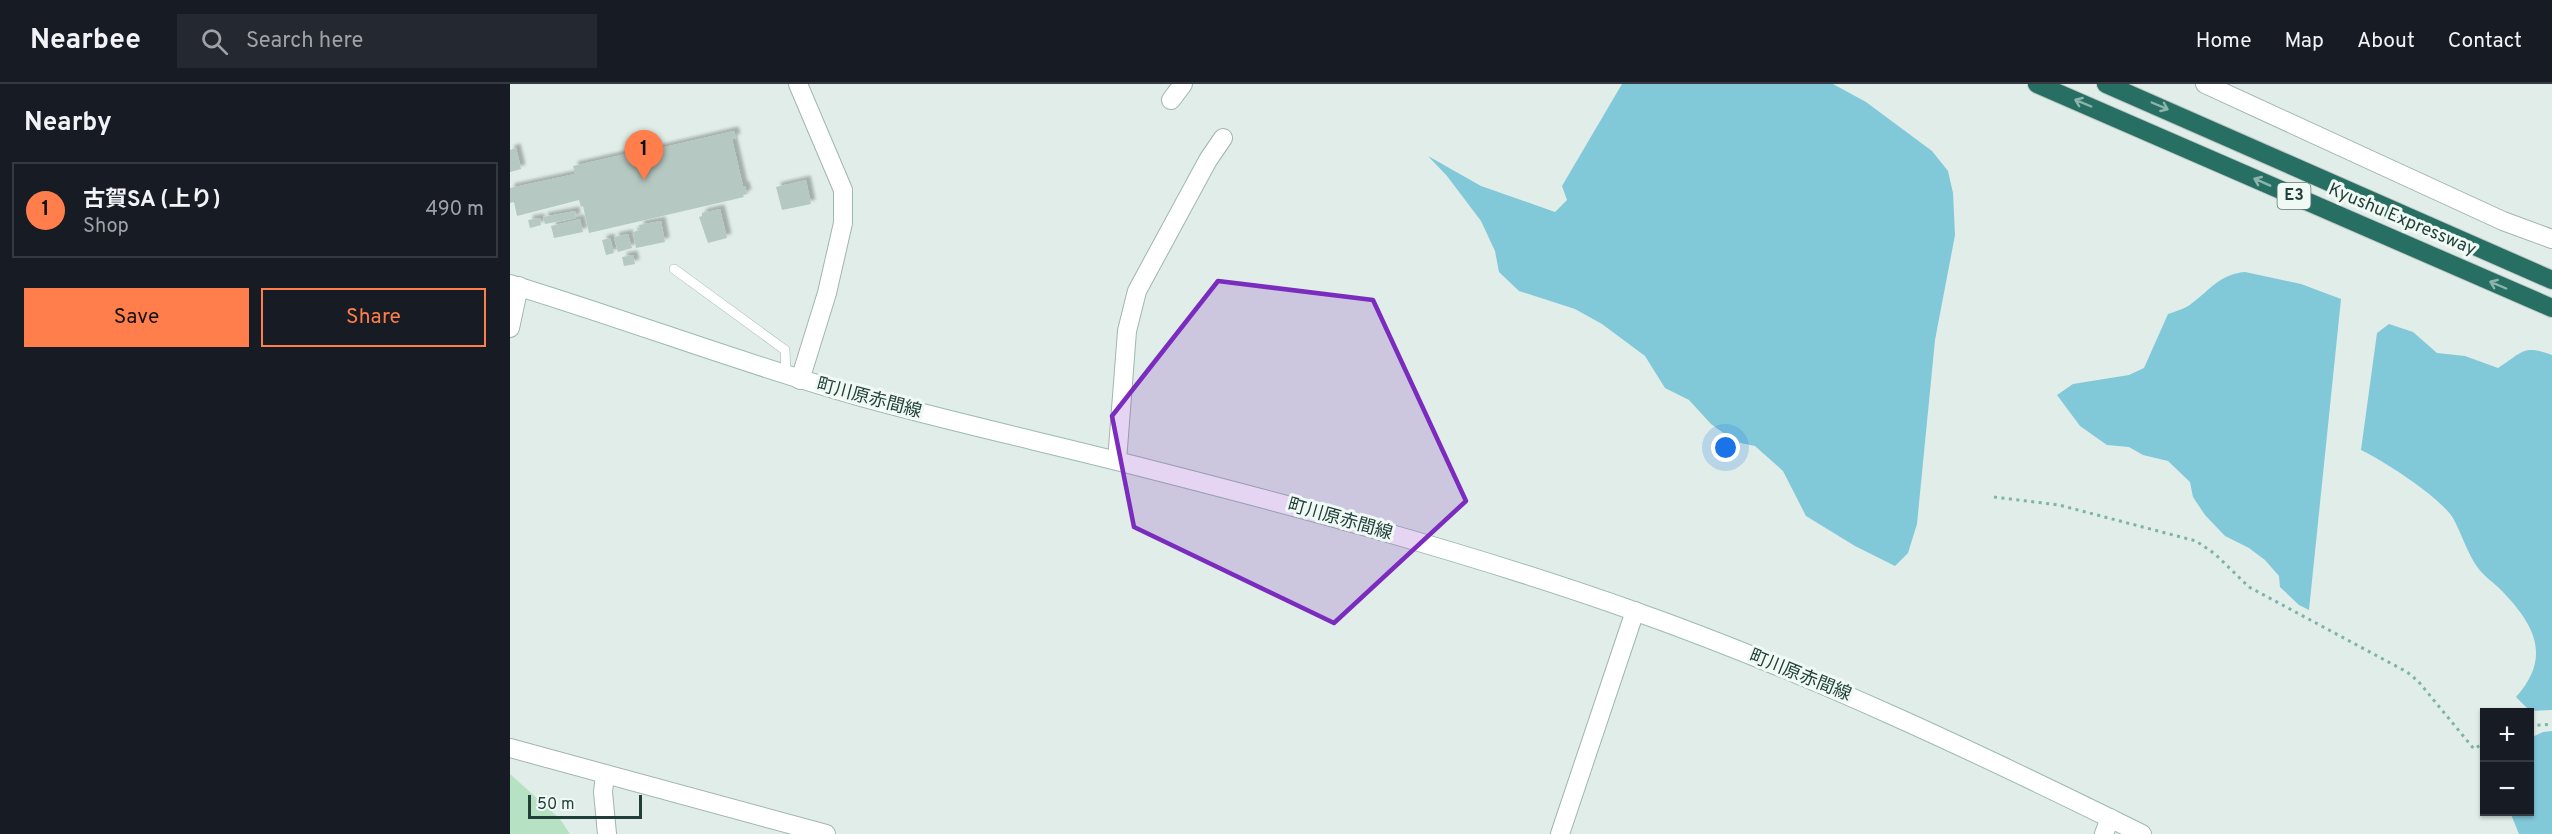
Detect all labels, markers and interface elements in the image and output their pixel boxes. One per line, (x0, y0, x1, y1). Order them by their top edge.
search box (177, 14, 597, 68)
text: Nearbee (30, 23, 141, 59)
icon: search (198, 25, 231, 58)
text: Search here (246, 28, 363, 55)
text: Home (2196, 28, 2252, 55)
text: Map (2285, 28, 2324, 55)
text: About (2357, 28, 2415, 55)
text: Contact (2448, 28, 2522, 55)
one-way arrow (2074, 97, 2092, 108)
one-way arrow (2151, 102, 2169, 113)
text: Nearby (24, 107, 112, 140)
pin: 1 (624, 130, 664, 180)
one-way arrow (2253, 175, 2271, 187)
street label: Kyushu Expressway (2325, 178, 2479, 262)
road number: E3 (2278, 183, 2310, 209)
text: 古賀SA (上り) (83, 187, 221, 214)
text: 1 (42, 197, 50, 223)
text: 490 m (426, 197, 484, 223)
text: Shop (83, 214, 129, 240)
one-way arrow (2490, 279, 2508, 290)
button: Save (24, 288, 249, 347)
button: Share (261, 288, 486, 347)
street label: 町川原赤間線 (814, 374, 924, 424)
your location (1711, 433, 1740, 462)
street label: 町川原赤間線 (1285, 494, 1395, 546)
street label: 町川原赤間線 (1746, 645, 1854, 707)
map controls (2480, 708, 2534, 816)
button: + (2480, 708, 2534, 762)
button: − (2480, 762, 2534, 816)
scale bar (528, 792, 642, 820)
text: 50 m (537, 795, 575, 815)

